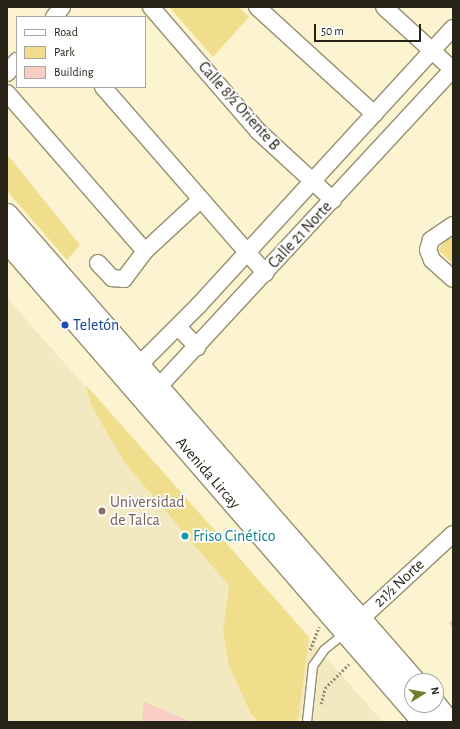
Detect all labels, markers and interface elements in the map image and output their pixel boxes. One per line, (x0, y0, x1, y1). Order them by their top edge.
legend (16, 16, 146, 88)
scale bar (316, 16, 423, 42)
text: 50 m (321, 25, 344, 37)
text: Road (54, 26, 78, 38)
text: Park (54, 46, 75, 58)
street label: Calle 8½ Oriente B (194, 58, 284, 154)
text: Building (54, 66, 94, 78)
street label: Calle 21 Norte (264, 197, 336, 273)
place label: Teletón (73, 315, 119, 335)
marker: Teletón (60, 320, 70, 330)
street label: Avenida Lircay (172, 433, 244, 513)
place label: Universidad de Talca (110, 492, 185, 530)
marker: Universidad de Talca (97, 506, 107, 516)
place label: Friso Cinético (193, 526, 276, 546)
marker: Friso Cinético (180, 531, 190, 541)
street label: 21½ Norte (370, 555, 428, 611)
north arrow (404, 673, 444, 713)
text: N (429, 686, 441, 696)

